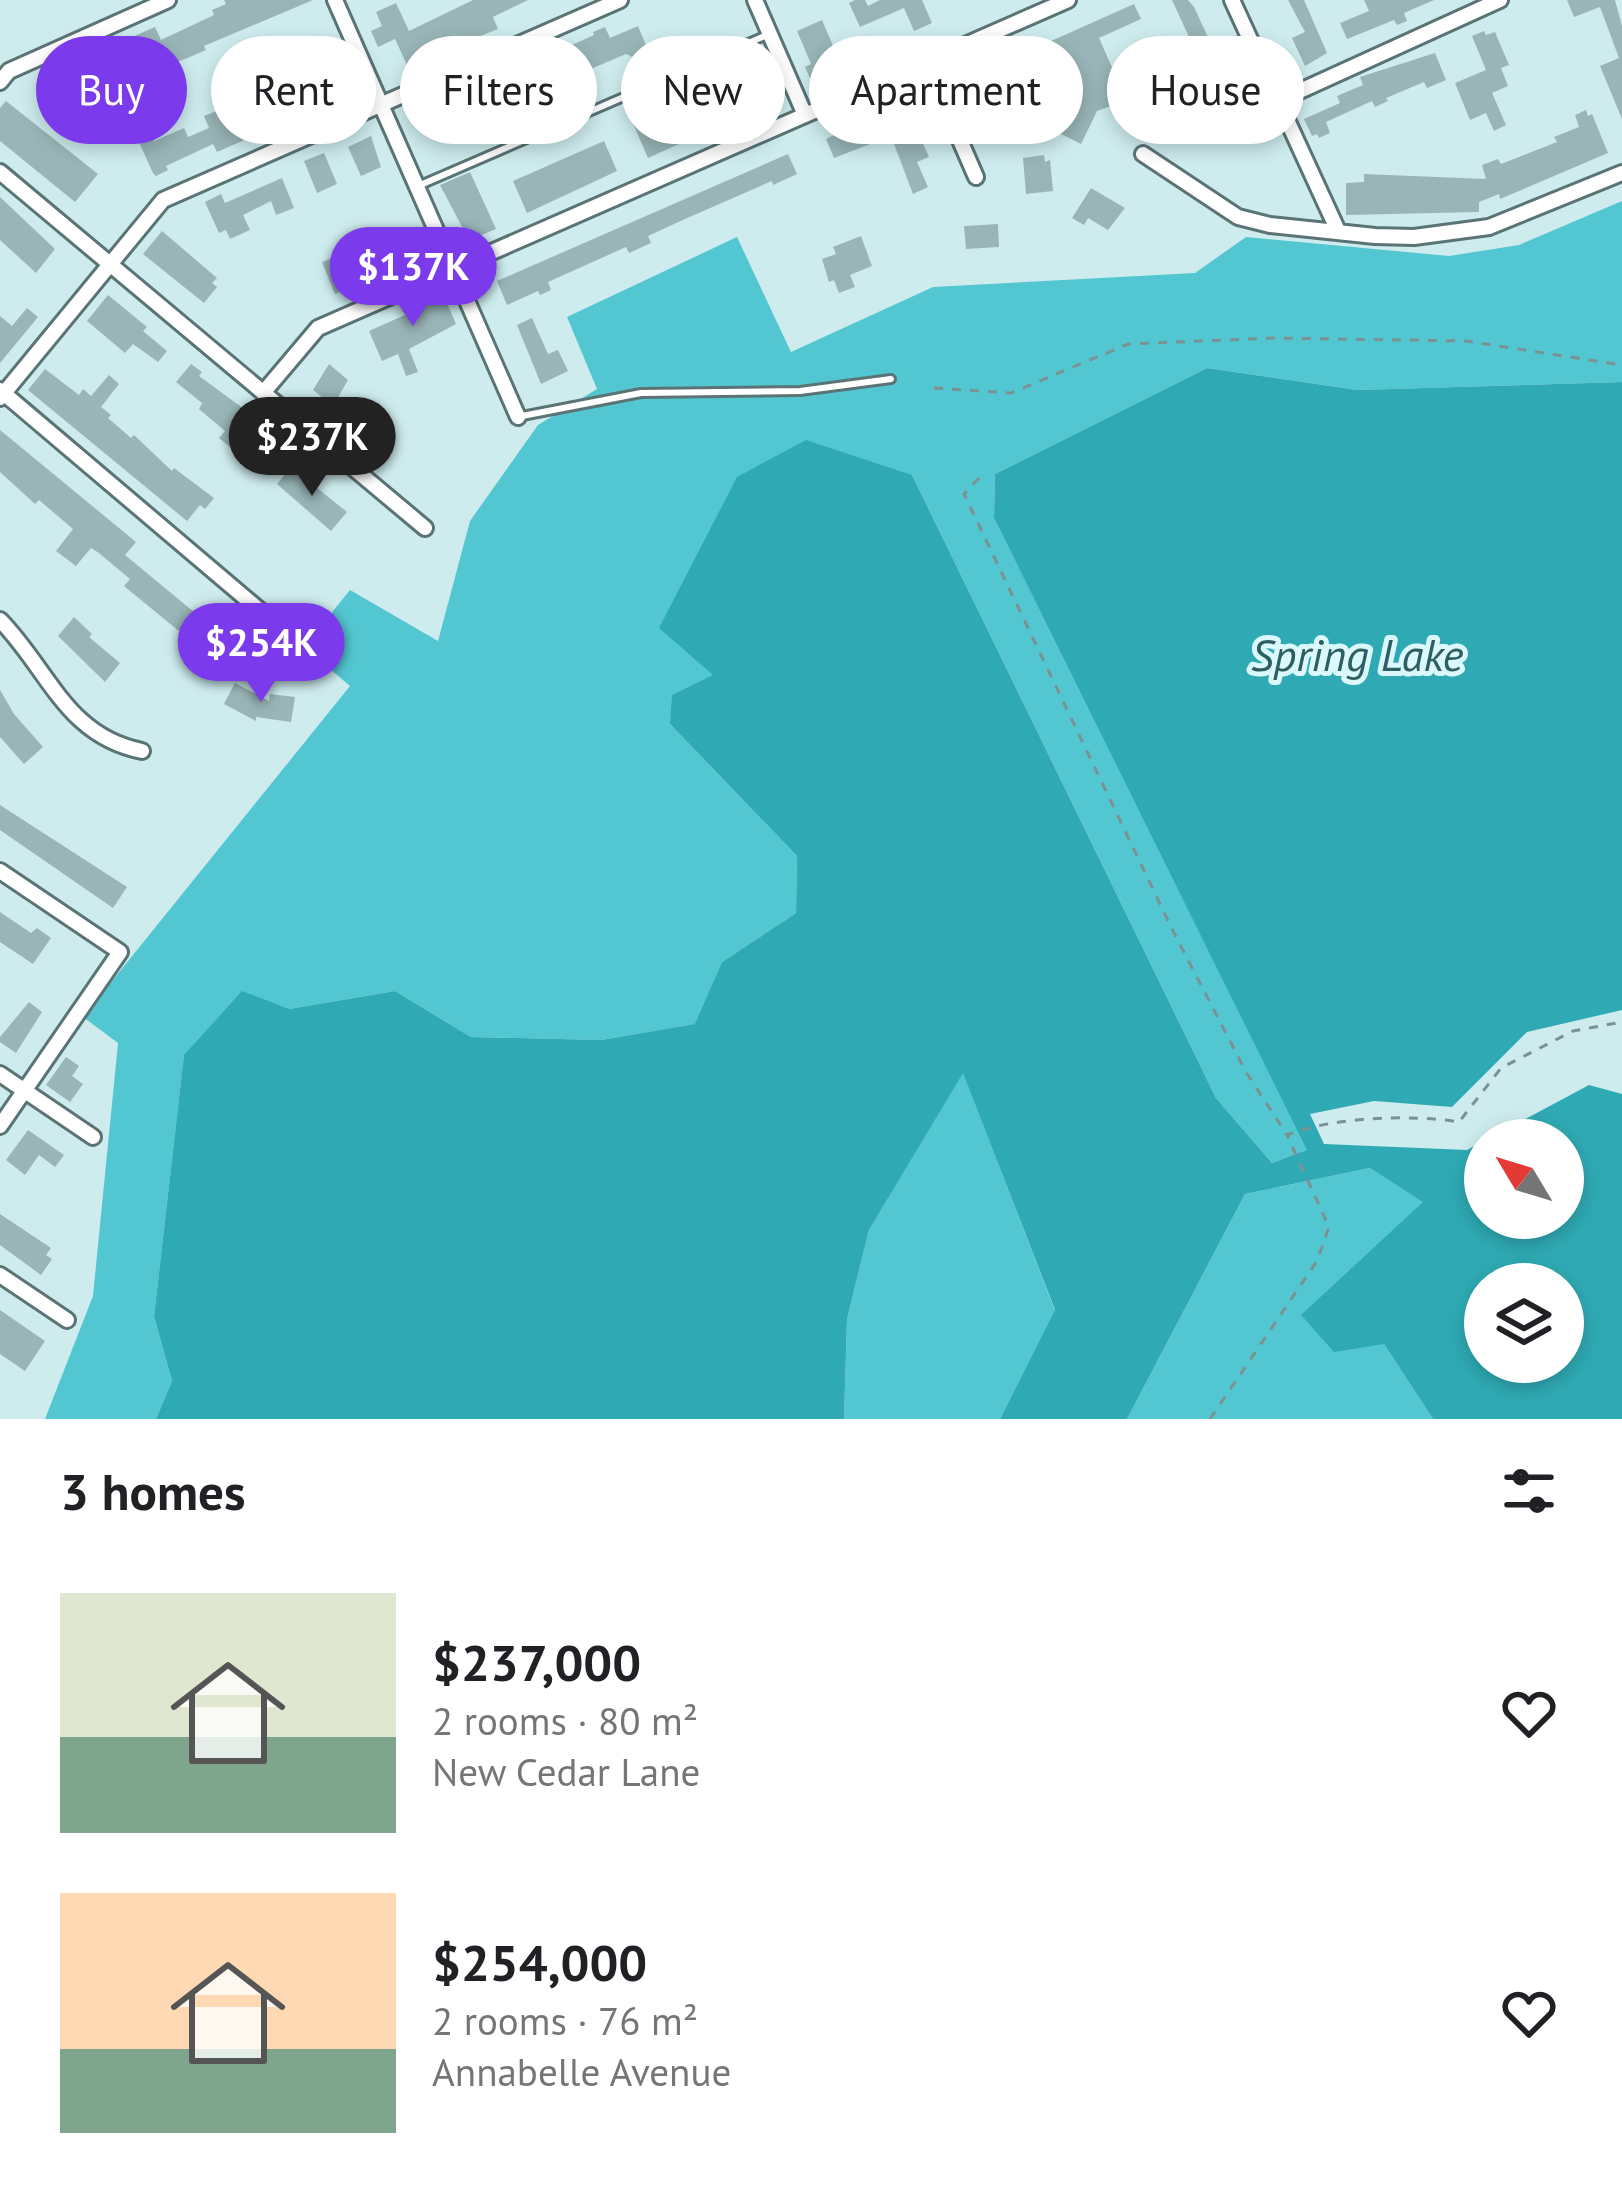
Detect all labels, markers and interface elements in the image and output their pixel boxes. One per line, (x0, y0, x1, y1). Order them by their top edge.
chip: Buy (36, 36, 187, 144)
chip: Rent (211, 36, 376, 144)
chip: Filters (400, 36, 597, 144)
chip: New (621, 36, 785, 144)
chip: Apartment (809, 36, 1083, 144)
chip: House (1107, 36, 1304, 144)
pin: $137K (329, 227, 497, 329)
text: $137K (357, 240, 469, 291)
pin: $237K (228, 397, 396, 499)
text: $237K (256, 410, 368, 461)
pin: $254K (177, 603, 345, 705)
text: $254K (205, 616, 317, 667)
water label: Spring Lake (1251, 625, 1463, 683)
north arrow (1464, 1119, 1584, 1239)
map controls (1464, 1119, 1584, 1383)
button: layers (1464, 1263, 1584, 1383)
text: 3 homes (60, 1458, 246, 1524)
icon: filters (1496, 1458, 1562, 1524)
text: $237,000 (432, 1629, 641, 1695)
icon: home (156, 1641, 300, 1785)
icon: heart (1496, 1680, 1562, 1746)
text: 2 rooms · 80 m² (432, 1695, 698, 1746)
text: New Cedar Lane (432, 1746, 700, 1797)
text: $254,000 (432, 1929, 647, 1995)
icon: home (156, 1941, 300, 2085)
icon: heart (1496, 1980, 1562, 2046)
text: 2 rooms · 76 m² (432, 1995, 698, 2046)
text: Annabelle Avenue (432, 2046, 731, 2097)

